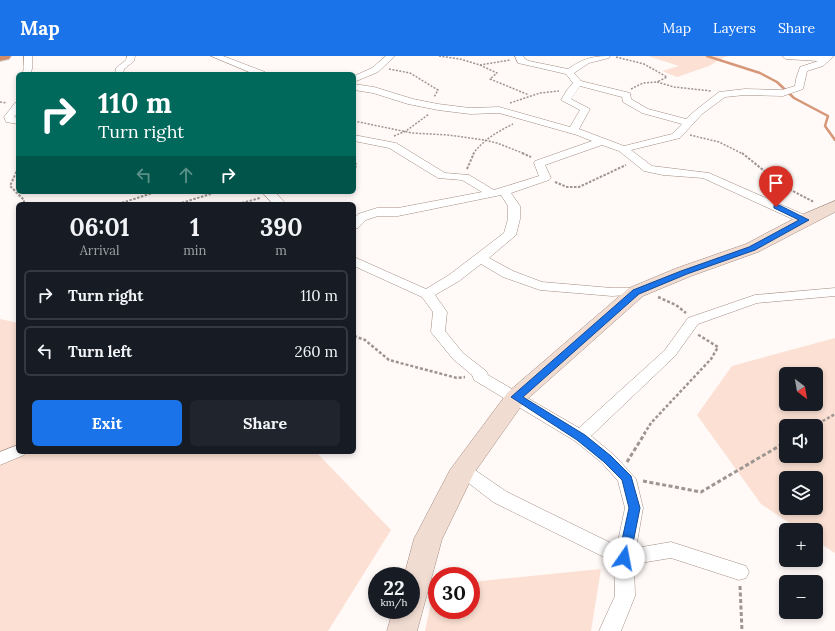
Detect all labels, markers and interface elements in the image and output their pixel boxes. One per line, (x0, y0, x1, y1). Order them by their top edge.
text: Map (20, 16, 60, 40)
text: Map (663, 19, 691, 37)
text: Layers (713, 19, 756, 37)
text: Share (778, 19, 815, 37)
text: 110 m (98, 85, 172, 121)
icon: right (32, 88, 84, 140)
text: Turn right (98, 120, 184, 143)
icon: left (133, 164, 155, 186)
icon: ahead (175, 164, 197, 186)
icon: right (217, 164, 239, 186)
pin (759, 166, 793, 207)
icon: arrive (765, 172, 787, 194)
text: 06:01 (70, 212, 130, 243)
text: 1 (190, 212, 200, 243)
text: 390 (260, 212, 302, 243)
text: Arrival (80, 242, 119, 259)
text: min (183, 242, 206, 259)
text: m (275, 242, 287, 259)
icon: right (34, 284, 56, 306)
text: Turn right (68, 286, 144, 305)
text: 110 m (300, 286, 338, 305)
icon: left (34, 340, 56, 362)
text: Turn left (68, 342, 132, 361)
text: 260 m (295, 342, 338, 361)
north arrow (779, 367, 823, 411)
map controls (779, 367, 823, 619)
button: Exit (32, 400, 182, 446)
button: Share (190, 400, 340, 446)
button: sound (779, 419, 823, 463)
button: layers (779, 471, 823, 515)
button: + (779, 523, 823, 567)
position arrow (603, 537, 645, 579)
speed limit sign: 30 (428, 567, 480, 619)
text: 22 (383, 575, 405, 600)
button: − (779, 575, 823, 619)
text: km/h (380, 596, 408, 609)

